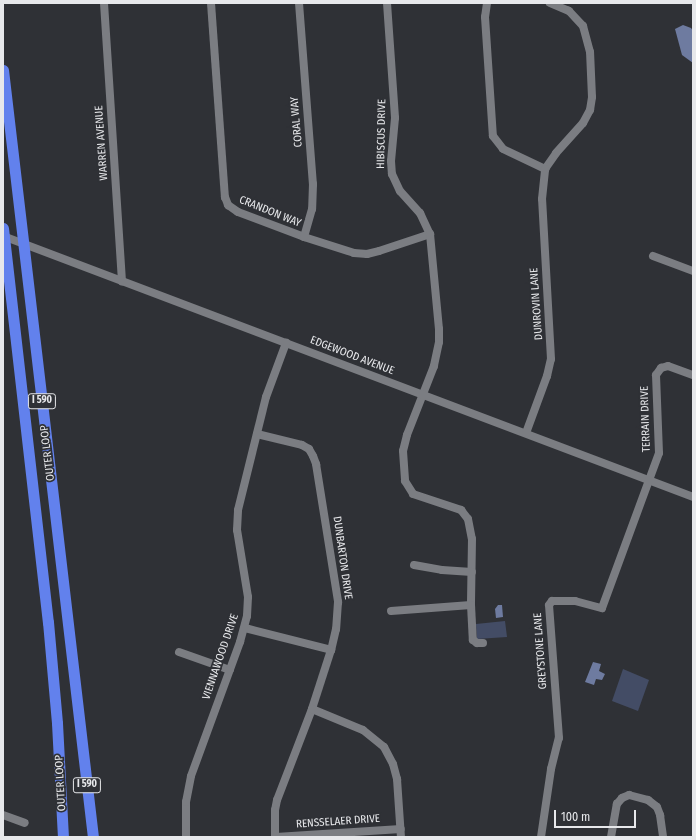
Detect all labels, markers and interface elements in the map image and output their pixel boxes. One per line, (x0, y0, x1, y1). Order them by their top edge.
street label: CORAL WAY (288, 96, 306, 148)
street label: HIBISCUS DRIVE (375, 99, 389, 169)
street label: WARREN AVENUE (93, 105, 111, 181)
street label: CRANDON WAY (237, 194, 303, 230)
street label: DUNROVIN LANE (528, 267, 546, 341)
street label: EDGEWOOD AVENUE (308, 334, 396, 378)
street label: TERRAIN DRIVE (638, 386, 654, 452)
road number: I 590 (27, 393, 57, 409)
street label: OUTER LOOP (38, 424, 58, 482)
street label: DUNBARTON DRIVE (330, 516, 354, 600)
street label: VIENNAWOOD DRIVE (200, 612, 242, 702)
street label: GREYSTONE LANE (532, 612, 550, 690)
street label: OUTER LOOP (53, 755, 69, 811)
road number: I 590 (72, 777, 102, 793)
scale bar (556, 802, 638, 828)
text: 100 m (561, 810, 590, 824)
street label: RENSSELAER DRIVE (296, 812, 380, 832)

